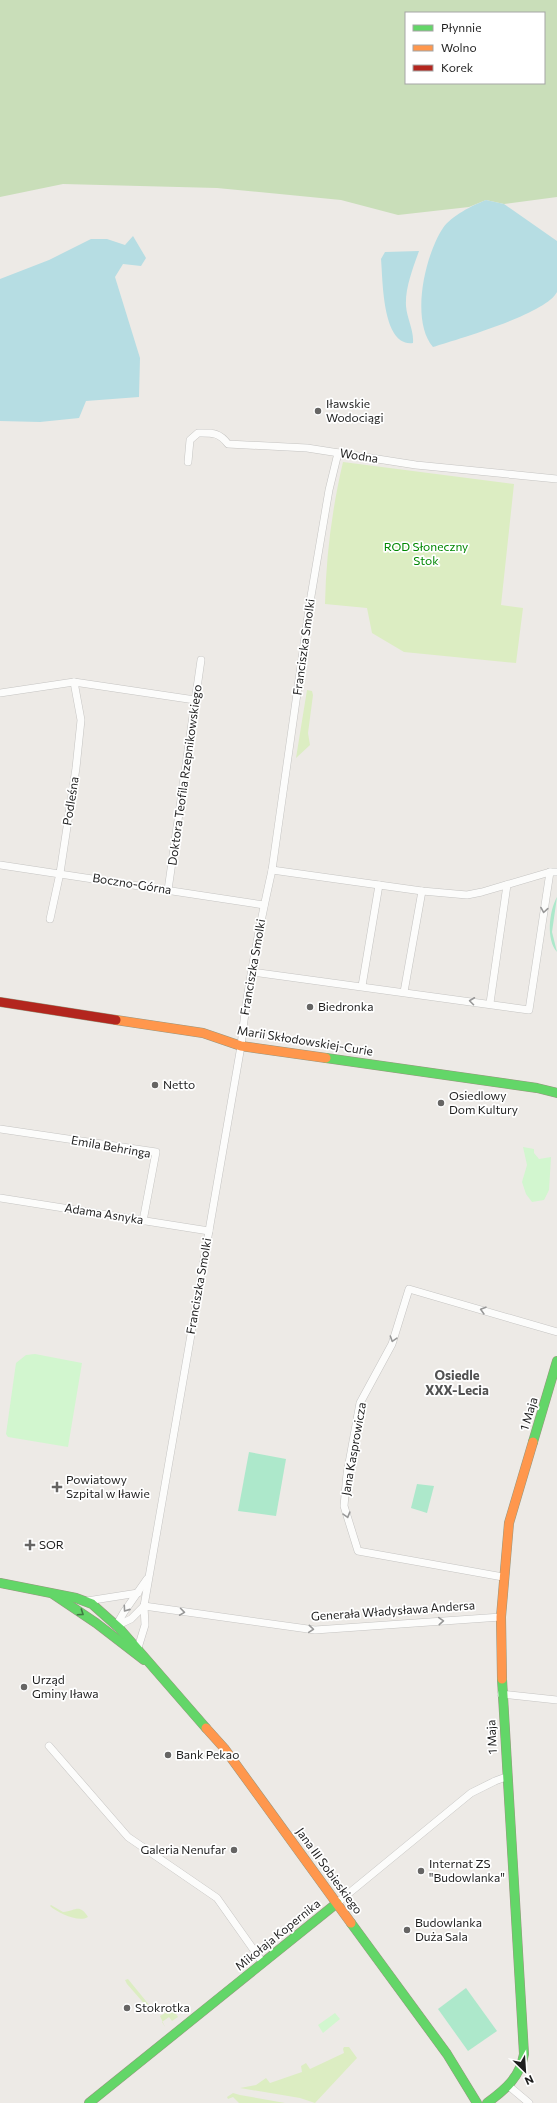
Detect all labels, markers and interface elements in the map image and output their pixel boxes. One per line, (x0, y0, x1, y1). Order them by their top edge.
legend (405, 12, 545, 84)
text: Płynnie (441, 20, 482, 34)
text: Wolno (441, 40, 477, 54)
text: Korek (441, 60, 474, 74)
place label: Iławskie Wodociągi (326, 396, 384, 424)
marker: Iławskie Wodociągi (313, 406, 323, 416)
street label: Wodna (339, 445, 379, 465)
park label: ROD Słoneczny Stok (384, 539, 468, 567)
street label: Franciszka Smolki (289, 598, 317, 696)
street label: Doktora Teofila Rzepnikowskiego (164, 684, 204, 866)
street label: Podleśna (59, 775, 81, 826)
street label: Boczno-Górna (92, 870, 173, 896)
one-way arrow (540, 907, 549, 913)
street label: Franciszka Smolki (237, 918, 267, 1016)
one-way arrow (469, 997, 475, 1006)
place label: Biedronka (318, 999, 374, 1013)
marker: Biedronka (305, 1002, 315, 1012)
street label: Marii Skłodowskiej-Curie (236, 1022, 374, 1058)
place label: Netto (163, 1077, 195, 1091)
marker: Netto (150, 1080, 160, 1090)
place label: Osiedlowy Dom Kultury (449, 1088, 518, 1116)
marker: Osiedlowy Dom Kultury (436, 1098, 446, 1108)
street label: Emila Behringa (70, 1132, 152, 1160)
street label: Adama Asnyka (64, 1200, 145, 1226)
street label: Franciszka Smolki (183, 1237, 213, 1335)
one-way arrow (479, 1306, 486, 1315)
one-way arrow (389, 1336, 398, 1343)
district label: Osiedle XXX-Lecia (425, 1367, 489, 1398)
street label: 1 Maja (516, 1395, 540, 1432)
street label: Jana Kasprowicza (338, 1401, 369, 1497)
place label: Powiatowy Szpital w Iławie (66, 1472, 150, 1500)
marker: Powiatowy Szpital w Iławie (51, 1481, 63, 1493)
one-way arrow (342, 1512, 351, 1519)
place label: SOR (39, 1537, 64, 1551)
marker: SOR (24, 1539, 36, 1551)
street label: Generała Władysława Andersa (310, 1597, 475, 1623)
one-way arrow (123, 1605, 131, 1612)
one-way arrow (179, 1607, 185, 1616)
one-way arrow (77, 1608, 84, 1616)
one-way arrow (438, 1616, 444, 1625)
one-way arrow (308, 1625, 314, 1634)
place label: Urząd Gminy Iława (32, 1672, 98, 1700)
marker: Urząd Gminy Iława (19, 1682, 29, 1692)
street label: 1 Maja (483, 1719, 499, 1755)
place label: Bank Pekao (176, 1747, 239, 1761)
marker: Bank Pekao (163, 1750, 173, 1760)
street label: Jana III Sobieskiego (293, 1825, 366, 1917)
place label: Galeria Nenufar (140, 1842, 226, 1856)
marker: Galeria Nenufar (229, 1845, 239, 1855)
place label: Internat ZS "Budowlanka" (429, 1856, 505, 1884)
marker: Internat ZS "Budowlanka" (416, 1866, 426, 1876)
street label: Mikołaja Kopernika (232, 1896, 323, 1973)
place label: Budowlanka Duża Sala (415, 1915, 482, 1943)
marker: Budowlanka Duża Sala (402, 1925, 412, 1935)
place label: Stokrotka (135, 2000, 190, 2014)
marker: Stokrotka (122, 2003, 132, 2013)
north arrow (505, 2051, 545, 2091)
text: N (523, 2073, 536, 2088)

